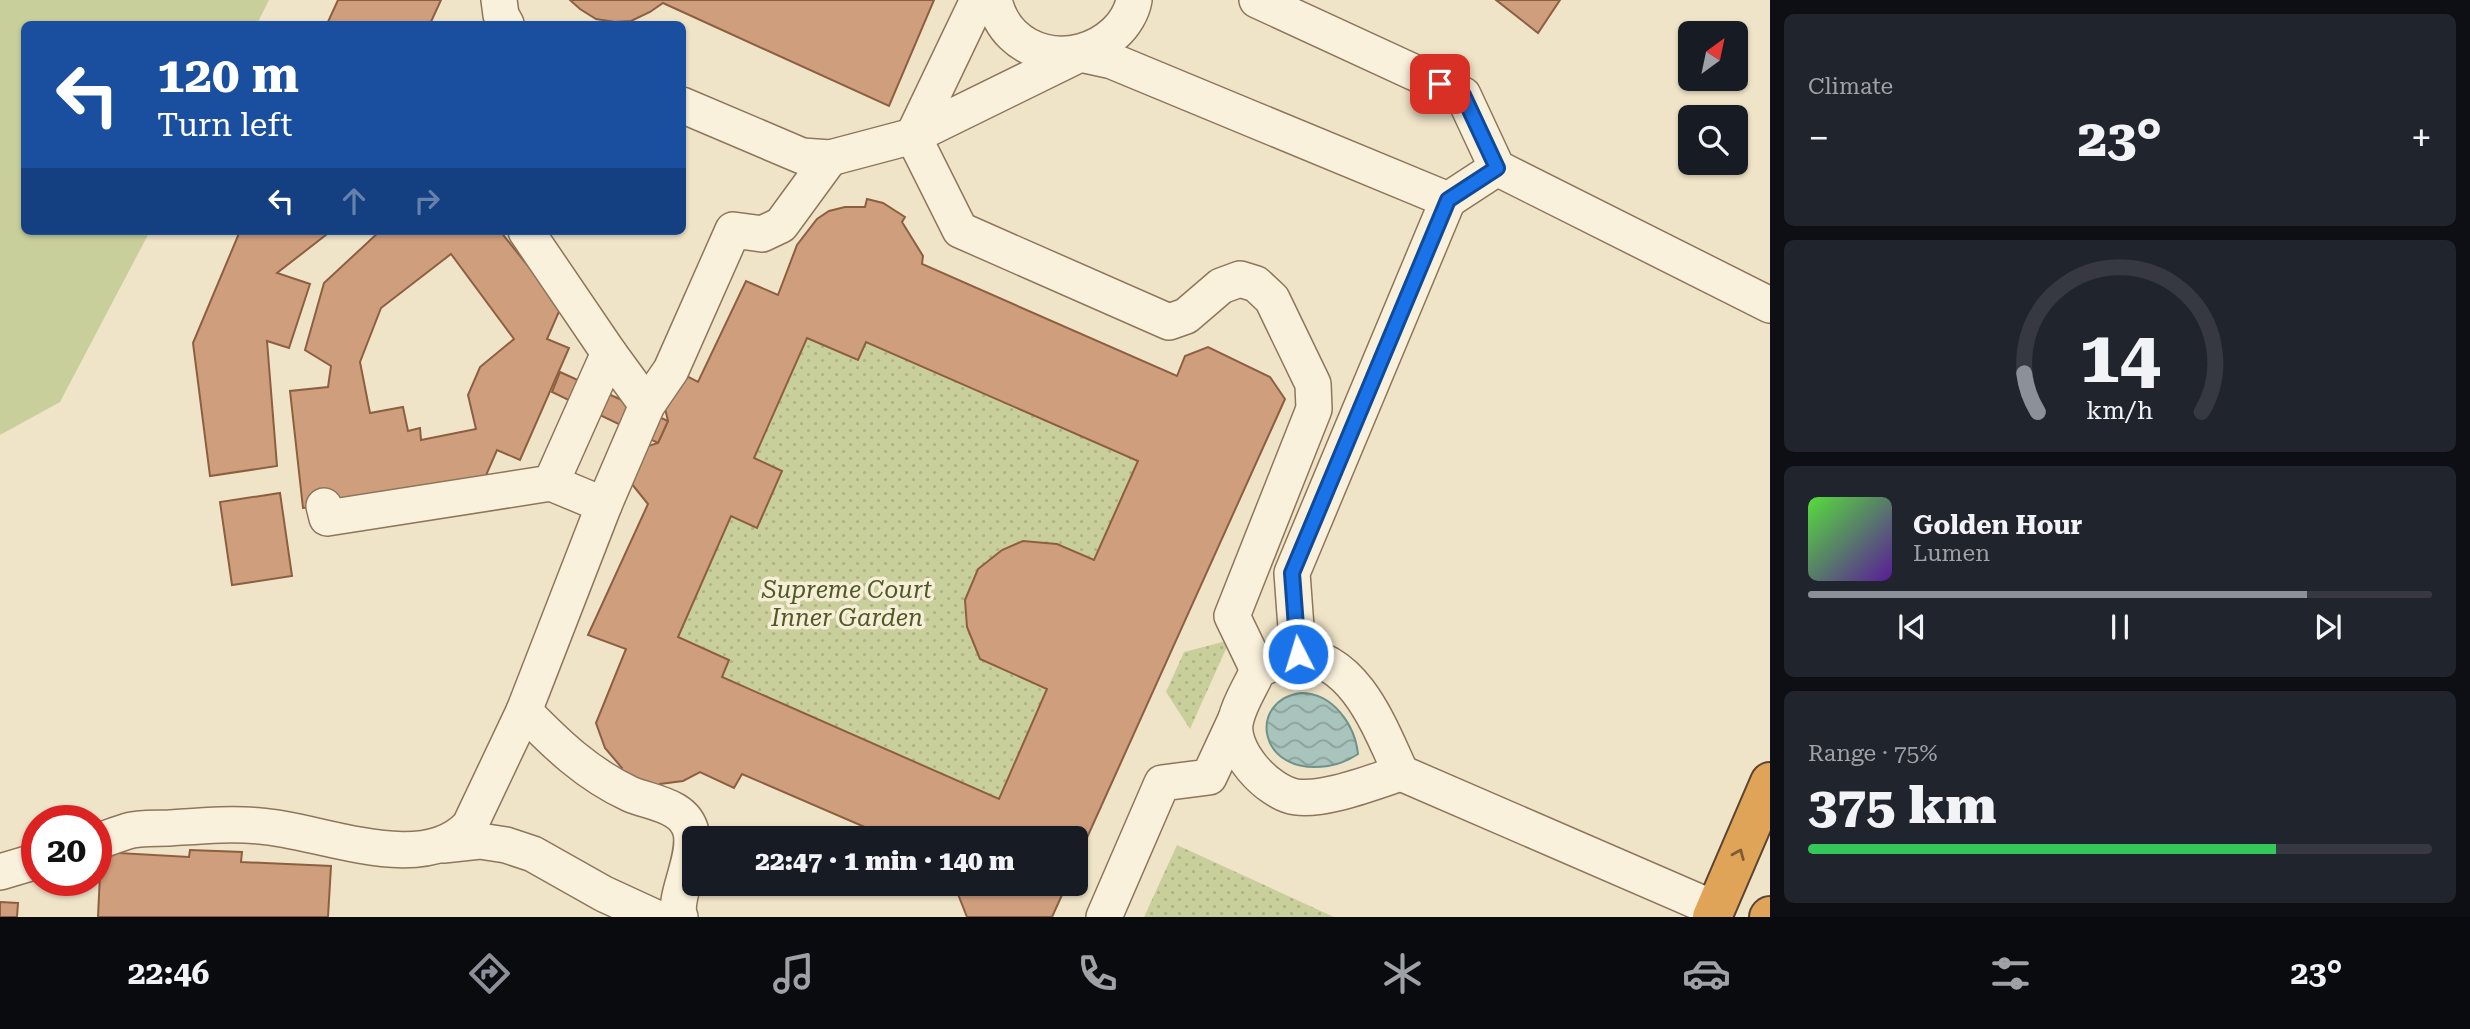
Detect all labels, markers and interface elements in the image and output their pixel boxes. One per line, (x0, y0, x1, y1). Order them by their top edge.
north arrow (1678, 21, 1748, 91)
map controls (1678, 21, 1748, 175)
text: 120 m (157, 47, 299, 104)
icon: left (42, 49, 133, 140)
pin (1410, 54, 1470, 114)
icon: arrive (1421, 65, 1459, 103)
text: Climate (1808, 73, 1893, 100)
button: search (1678, 105, 1748, 175)
text: Turn left (157, 106, 292, 144)
text: 23° (2078, 108, 2162, 169)
text: − (1808, 116, 1829, 160)
text: + (2411, 116, 2432, 160)
icon: left (262, 182, 300, 220)
icon: ahead (335, 182, 373, 220)
icon: right (408, 182, 446, 220)
text: 14 (2079, 315, 2161, 400)
text: km/h (2087, 395, 2153, 424)
text: Golden Hour (1913, 510, 2082, 540)
text: Lumen (1913, 540, 1990, 567)
park label: Supreme Court Inner Garden (761, 576, 932, 632)
icon: previous (1893, 608, 1931, 646)
icon: pause (2101, 608, 2139, 646)
icon: next (2309, 608, 2347, 646)
position arrow (1261, 617, 1335, 691)
text: Range · 75% (1808, 740, 1937, 767)
text: 375 km (1808, 775, 1996, 836)
speed limit sign: 20 (21, 805, 112, 896)
text: 22:47 · 1 min · 140 m (755, 846, 1015, 876)
one-way arrow (1731, 849, 1745, 862)
icon: directions (465, 949, 514, 998)
icon: music (769, 949, 818, 998)
icon: phone (1073, 949, 1122, 998)
icon: climate (1378, 949, 1427, 998)
icon: car (1682, 949, 1731, 998)
icon: filters (1986, 949, 2035, 998)
text: 22:46 (128, 954, 209, 992)
text: 23° (2291, 954, 2342, 992)

